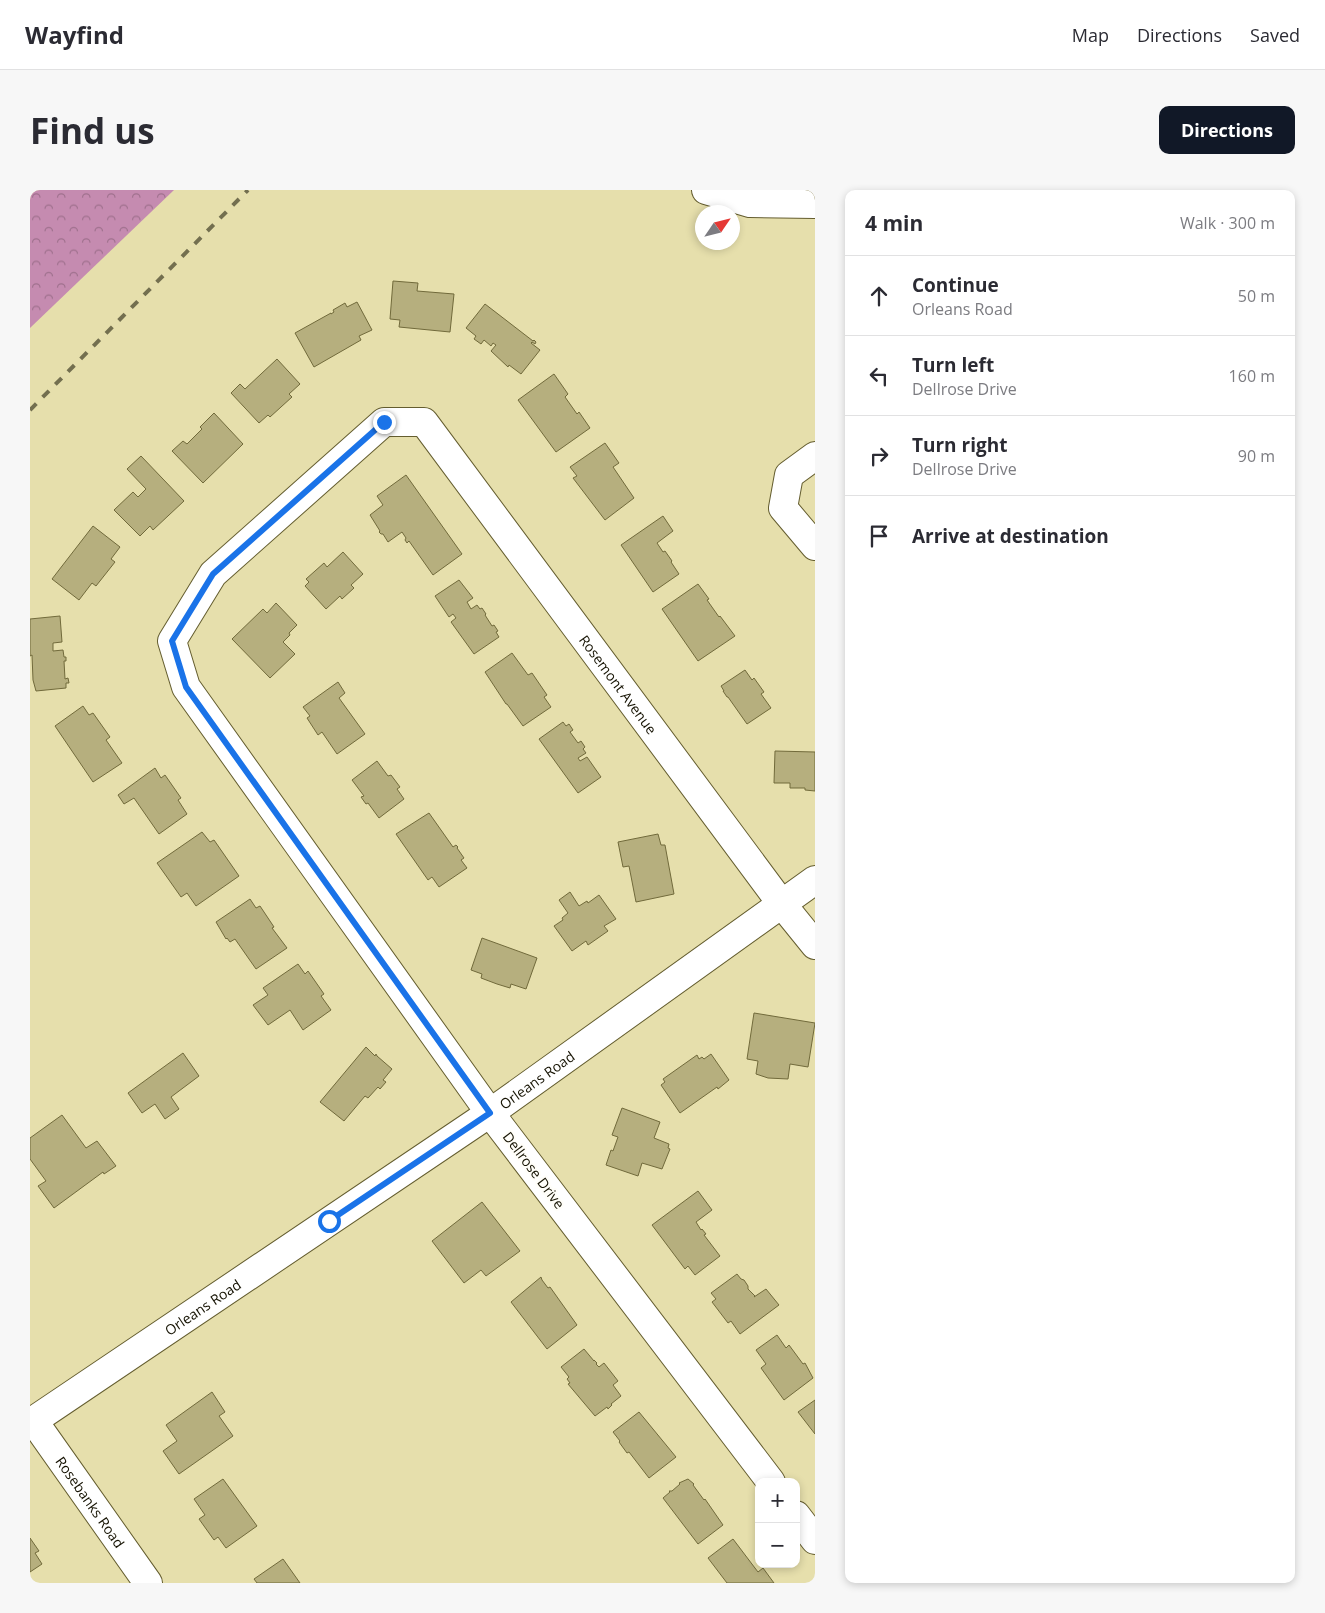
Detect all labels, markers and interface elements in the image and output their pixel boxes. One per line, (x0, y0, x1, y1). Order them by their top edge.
text: Wayfind (25, 18, 124, 51)
text: Map (1072, 23, 1109, 47)
text: Directions (1137, 23, 1222, 47)
text: Saved (1250, 23, 1300, 47)
button: Directions (1159, 106, 1295, 154)
text: Find us (30, 107, 155, 154)
north arrow (695, 205, 740, 250)
text: 4 min (865, 209, 923, 237)
text: Walk · 300 m (1180, 212, 1275, 234)
text: Continue (912, 272, 999, 298)
icon: ahead (865, 282, 893, 310)
text: 50 m (1238, 285, 1275, 307)
text: Orleans Road (912, 298, 1013, 320)
text: Turn left (912, 352, 994, 378)
icon: left (865, 362, 893, 390)
text: 160 m (1229, 365, 1275, 387)
text: Dellrose Drive (912, 378, 1017, 400)
route end (373, 411, 396, 434)
text: Turn right (912, 432, 1007, 458)
icon: right (865, 442, 893, 470)
text: 90 m (1238, 445, 1275, 467)
text: Dellrose Drive (912, 458, 1017, 480)
icon: arrive (865, 522, 893, 550)
text: Arrive at destination (912, 523, 1109, 549)
street label: Rosemont Avenue (575, 631, 662, 738)
street label: Orleans Road (495, 1046, 578, 1113)
street label: Dellrose Drive (499, 1128, 569, 1212)
route start (318, 1210, 341, 1233)
street label: Orleans Road (161, 1274, 244, 1339)
street label: Rosebanks Road (52, 1452, 129, 1551)
map controls (755, 1478, 800, 1568)
button: + (755, 1478, 800, 1523)
button: − (755, 1523, 800, 1568)

